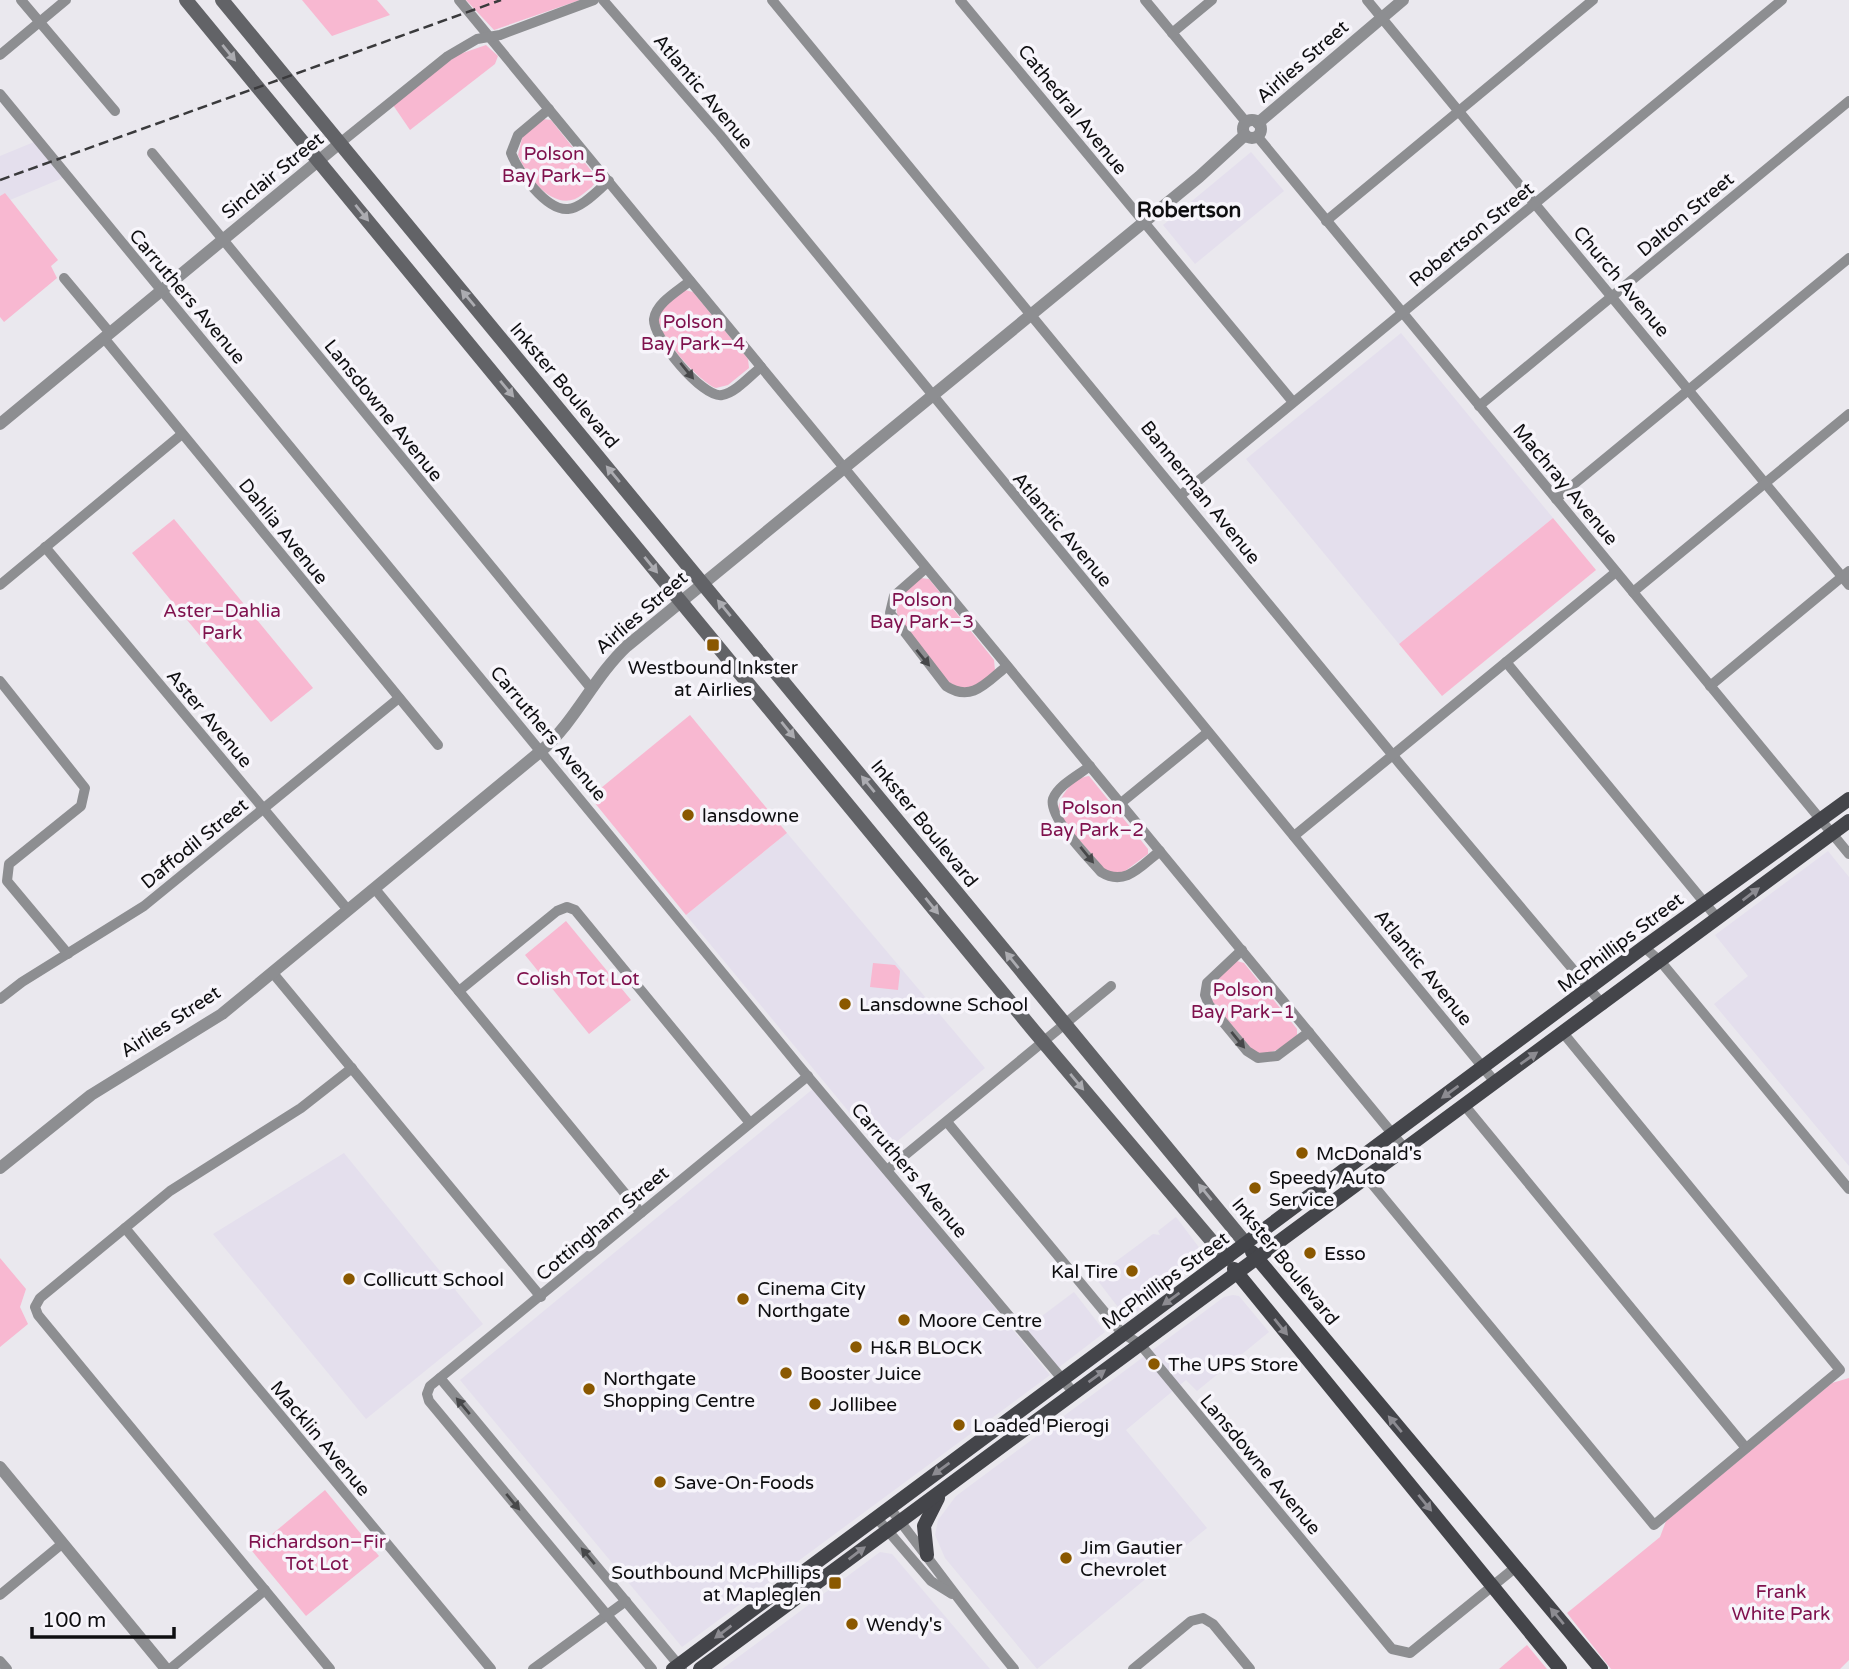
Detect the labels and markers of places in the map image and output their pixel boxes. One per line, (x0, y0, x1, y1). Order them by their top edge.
marker: Westbound Inkster at Airlies (705, 637, 721, 653)
place label: Westbound Inkster at Airlies (628, 657, 799, 701)
place label: lansdowne (702, 805, 799, 827)
marker: lansdowne (680, 807, 696, 823)
place label: Lansdowne School (859, 994, 1028, 1016)
marker: Lansdowne School (837, 996, 853, 1012)
place label: McDonald's (1316, 1143, 1422, 1165)
marker: McDonald's (1294, 1145, 1310, 1161)
place label: Speedy Auto Service (1269, 1167, 1385, 1211)
marker: Speedy Auto Service (1247, 1180, 1263, 1196)
place label: Esso (1324, 1243, 1366, 1265)
marker: Esso (1302, 1245, 1318, 1261)
place label: Kal Tire (1051, 1261, 1118, 1283)
marker: Kal Tire (1124, 1263, 1140, 1279)
place label: Collicutt School (363, 1269, 504, 1291)
marker: Collicutt School (341, 1271, 357, 1287)
place label: Cinema City Northgate (757, 1278, 866, 1322)
marker: Cinema City Northgate (735, 1291, 751, 1307)
place label: Moore Centre (918, 1310, 1042, 1332)
marker: Moore Centre (896, 1312, 912, 1328)
place label: H&R BLOCK (870, 1337, 982, 1359)
marker: H&R BLOCK (848, 1339, 864, 1355)
place label: The UPS Store (1168, 1354, 1298, 1376)
marker: The UPS Store (1146, 1356, 1162, 1372)
place label: Booster Juice (800, 1363, 921, 1385)
marker: Booster Juice (778, 1365, 794, 1381)
place label: Northgate Shopping Centre (603, 1368, 755, 1412)
marker: Northgate Shopping Centre (581, 1381, 597, 1397)
place label: Jollibee (829, 1394, 897, 1416)
marker: Jollibee (807, 1396, 823, 1412)
place label: Loaded Pierogi (973, 1415, 1109, 1437)
marker: Loaded Pierogi (951, 1417, 967, 1433)
place label: Save-On-Foods (674, 1472, 814, 1494)
marker: Save-On-Foods (652, 1474, 668, 1490)
place label: Jim Gautier Chevrolet (1080, 1537, 1183, 1581)
marker: Jim Gautier Chevrolet (1058, 1550, 1074, 1566)
place label: Southbound McPhillips at Mapleglen (611, 1562, 821, 1606)
marker: Southbound McPhillips at Mapleglen (827, 1575, 843, 1591)
place label: Wendy's (866, 1614, 942, 1636)
marker: Wendy's (844, 1616, 860, 1632)

